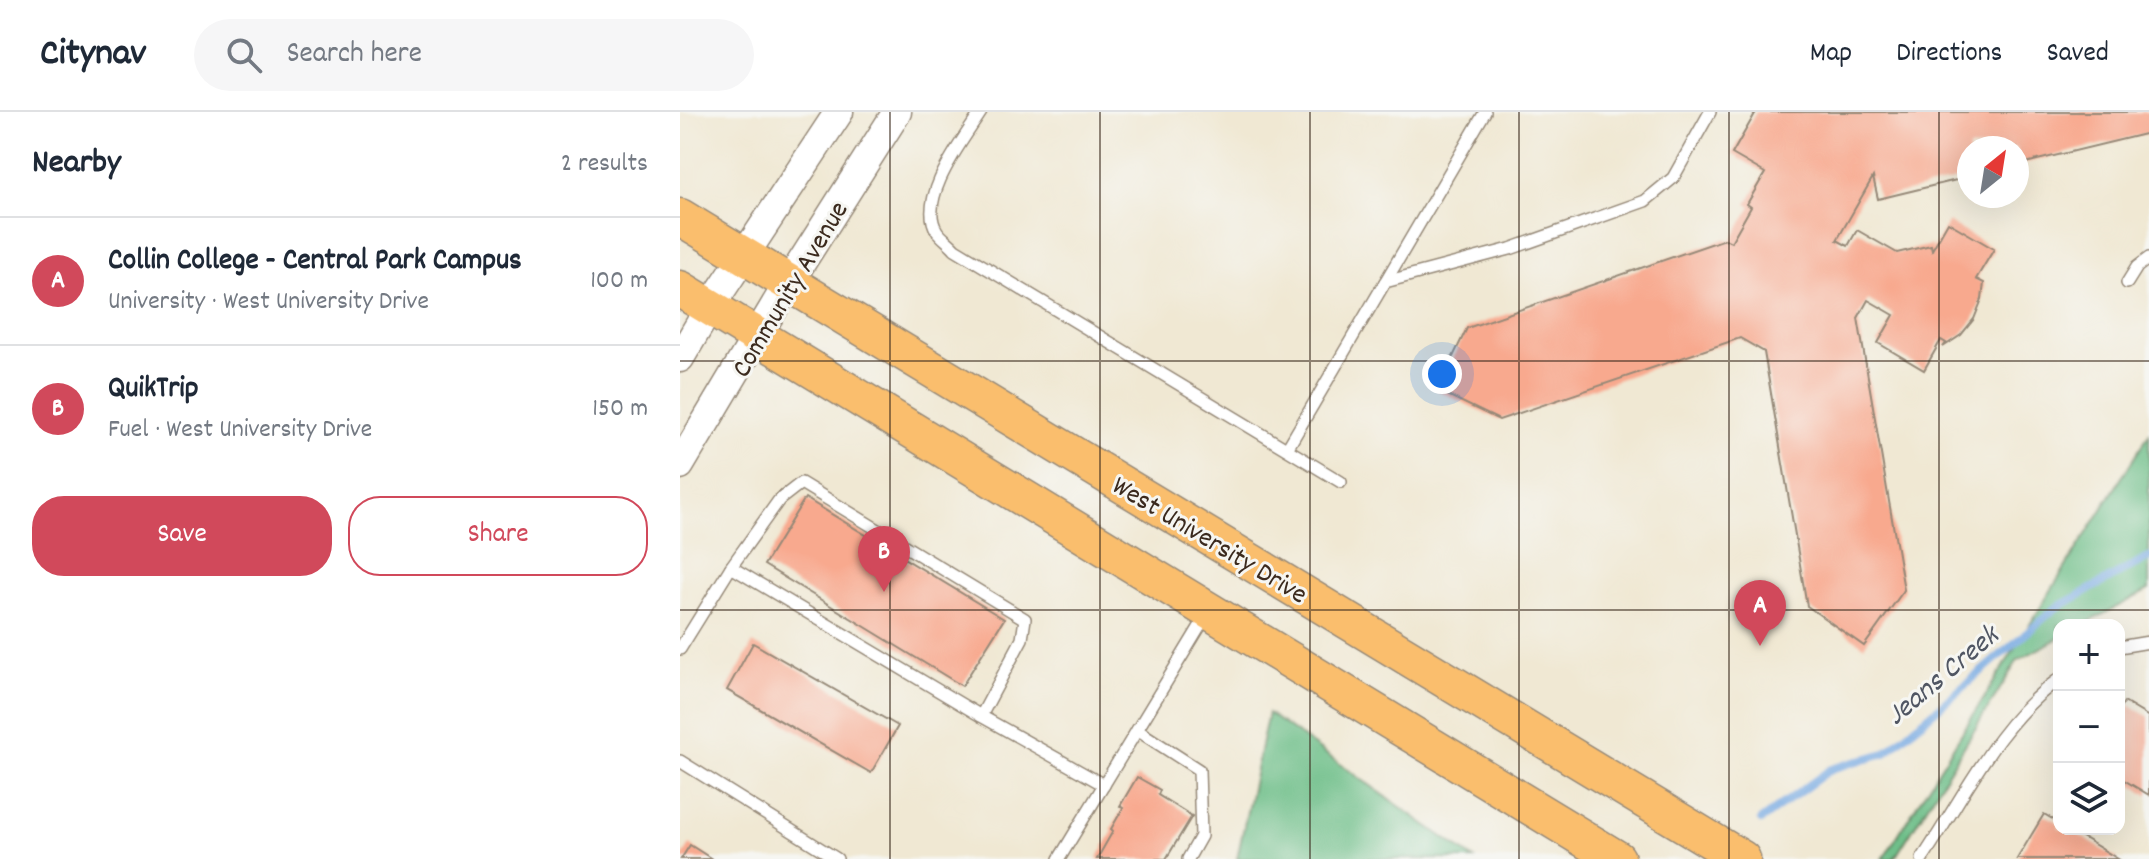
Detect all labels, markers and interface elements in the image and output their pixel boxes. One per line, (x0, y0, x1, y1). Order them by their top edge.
search box (194, 19, 754, 91)
text: Citynav (40, 28, 146, 83)
icon: search (222, 33, 266, 77)
text: Search here (286, 34, 422, 77)
text: Map (1810, 35, 1852, 75)
text: Directions (1896, 35, 2002, 75)
text: Saved (2046, 35, 2109, 75)
north arrow (1957, 136, 2029, 208)
text: Nearby (32, 140, 121, 189)
text: 2 results (561, 146, 648, 183)
street label: Community Avenue (724, 195, 861, 386)
text: Collin College - Central Park Campus (108, 241, 522, 284)
text: A (51, 263, 65, 300)
text: 100 m (590, 263, 648, 300)
text: University · West University Drive (108, 284, 429, 321)
your location (1422, 354, 1462, 394)
text: QuikTrip (108, 369, 199, 412)
text: B (52, 391, 64, 428)
text: 150 m (592, 391, 648, 428)
text: Fuel · West University Drive (108, 412, 372, 449)
street label: West University Drive (1103, 468, 1314, 617)
button: Save (32, 496, 332, 576)
button: Share (348, 496, 648, 576)
pin: B (858, 526, 910, 592)
pin: A (1734, 580, 1786, 646)
water label: Jeans Creek (1878, 615, 2012, 738)
map controls (2053, 619, 2125, 835)
button: + (2053, 619, 2125, 691)
button: − (2053, 691, 2125, 763)
button: layers (2053, 763, 2125, 835)

